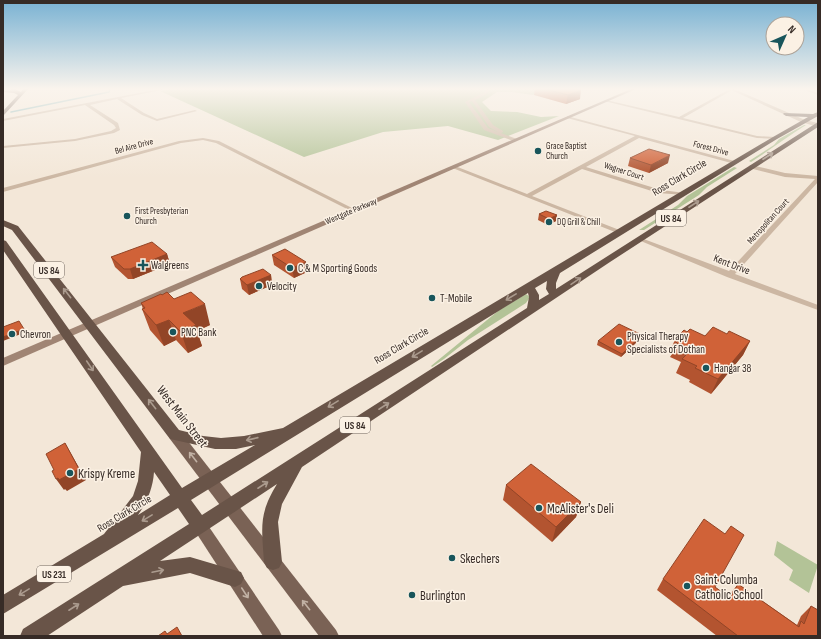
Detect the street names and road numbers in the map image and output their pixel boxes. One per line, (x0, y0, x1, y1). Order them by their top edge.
street label: Bel Aire Drive (114, 136, 155, 157)
street label: Forest Drive (692, 138, 730, 159)
street label: Ross Clark Circle (650, 156, 709, 199)
street label: Wagner Court (602, 160, 645, 183)
street label: Westgate Parkway (324, 195, 379, 227)
street label: Metropolitan Court (745, 196, 792, 246)
road number: US 84 (656, 210, 686, 226)
street label: Kent Drive (712, 252, 752, 277)
road number: US 84 (34, 262, 64, 278)
street label: Ross Clark Circle (372, 324, 431, 367)
street label: West Main Street (153, 382, 211, 451)
road number: US 84 (340, 417, 370, 433)
street label: Ross Clark Circle (95, 492, 154, 535)
road number: US 231 (37, 566, 71, 582)

